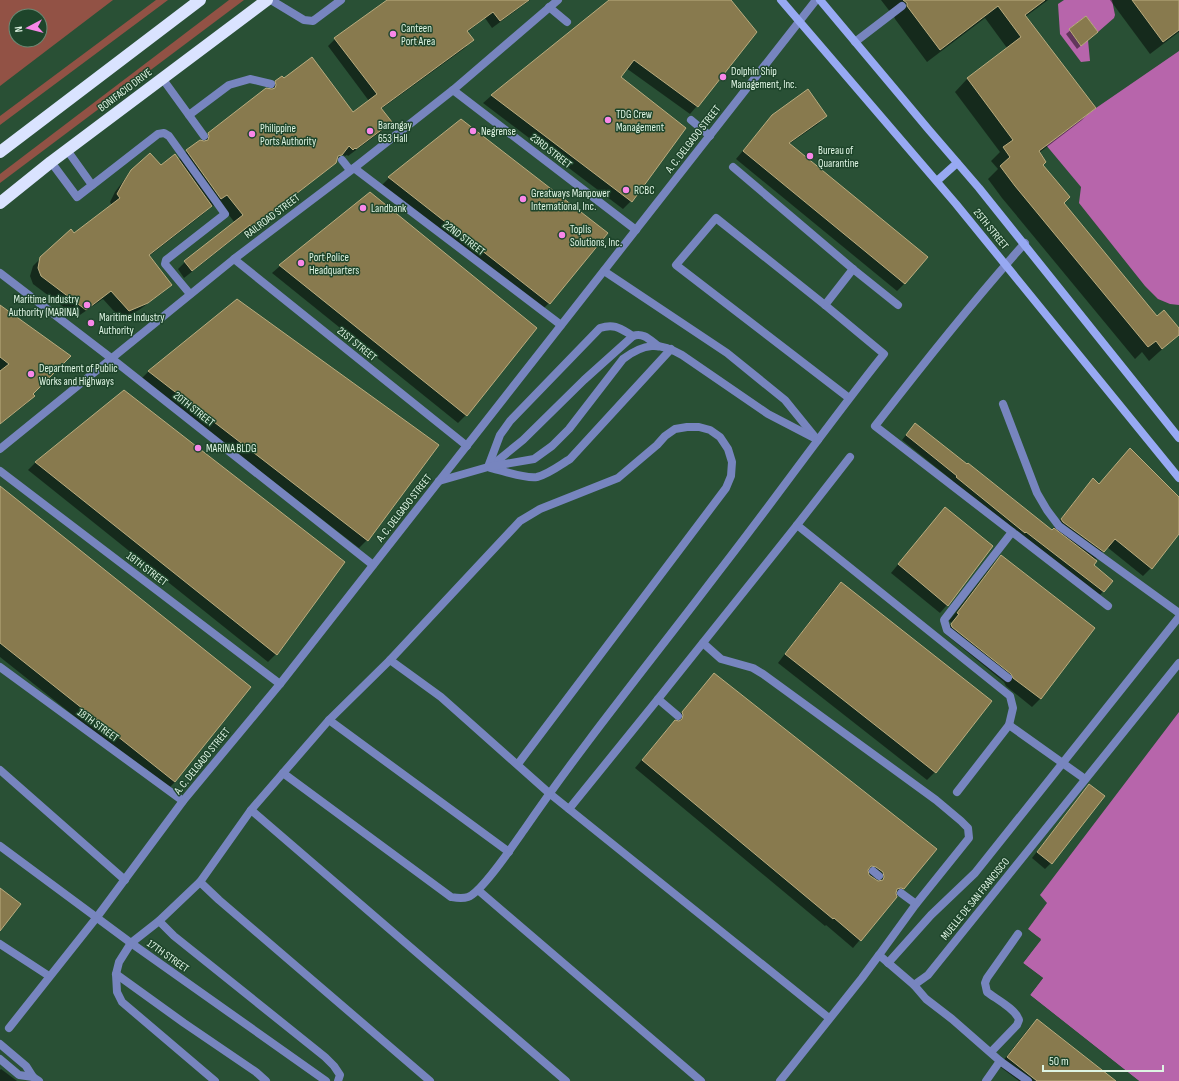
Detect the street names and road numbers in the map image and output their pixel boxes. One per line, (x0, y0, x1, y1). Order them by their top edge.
street label: BONIFACIO DRIVE (96, 66, 154, 114)
street label: A. C. DELGADO STREET (662, 102, 724, 176)
street label: 23RD STREET (528, 131, 575, 172)
street label: RAILROAD STREET (242, 191, 303, 241)
street label: 25TH STREET (971, 206, 1012, 252)
street label: 22ND STREET (440, 218, 488, 258)
street label: 21ST STREET (335, 324, 380, 364)
street label: 20TH STREET (171, 389, 218, 429)
street label: A. C. DELGADO STREET (373, 471, 435, 545)
street label: 19TH STREET (124, 549, 171, 589)
street label: 18TH STREET (75, 706, 122, 745)
street label: A. C. DELGADO STREET (170, 725, 233, 798)
street label: MUELLE DE SAN FRANCISCO (938, 855, 1012, 943)
street label: 17TH STREET (145, 937, 192, 975)

